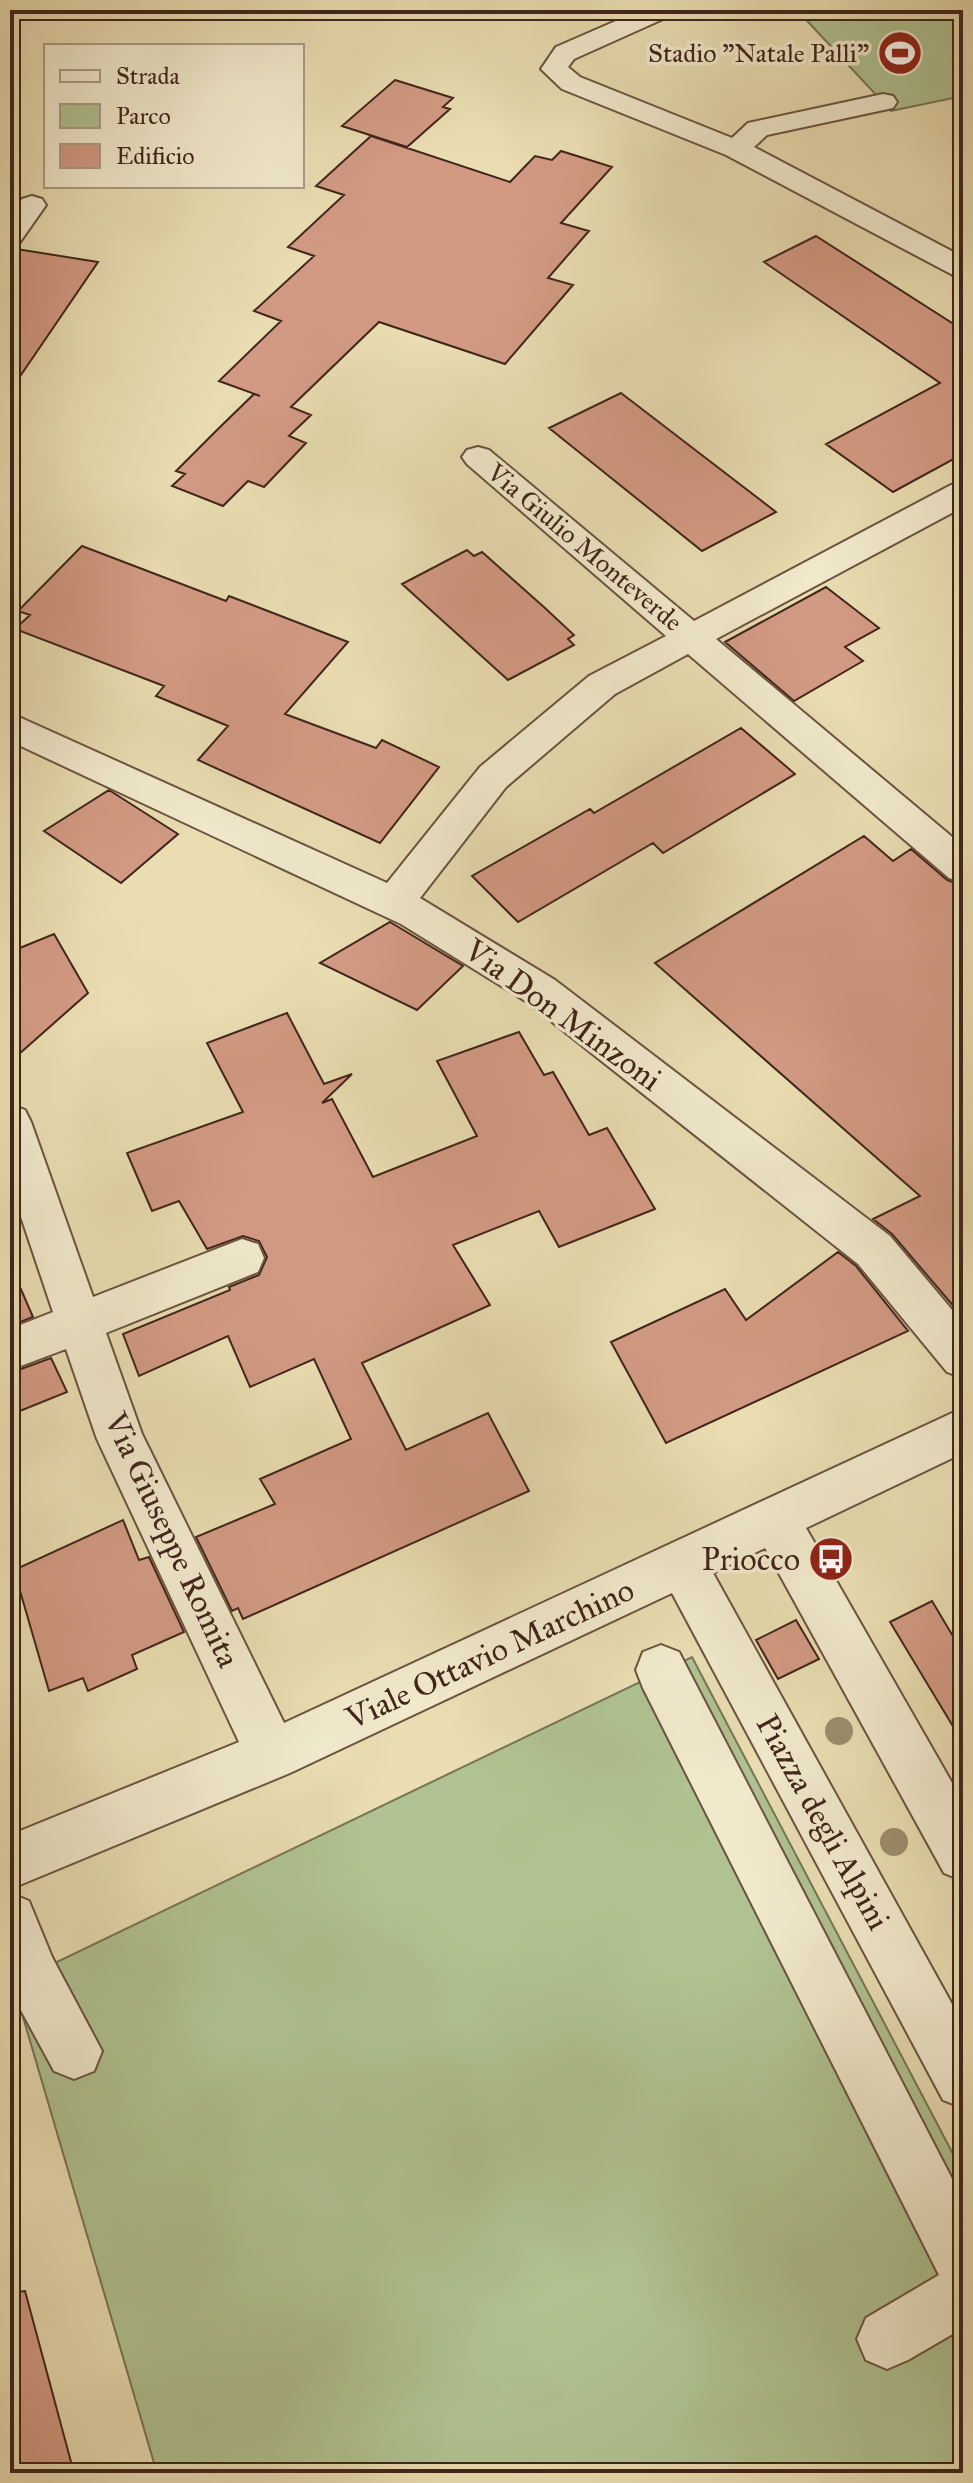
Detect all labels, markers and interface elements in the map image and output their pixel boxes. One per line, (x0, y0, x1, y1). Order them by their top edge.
sports icon: Stadio "Natale Palli" (876, 29, 924, 77)
place label: Stadio "Natale Palli" (648, 37, 869, 69)
legend (44, 44, 304, 188)
text: Strada (116, 61, 180, 91)
text: Parco (116, 101, 171, 131)
text: Edificio (116, 141, 195, 171)
street label: Via Giulio Monteverde (480, 455, 689, 638)
street label: Via Don Minzoni (456, 930, 669, 1100)
street label: Via Giuseppe Romita (95, 1406, 248, 1674)
bus stop icon: Priocco (807, 1535, 855, 1583)
place label: Priocco (701, 1540, 800, 1579)
street label: Viale Ottavio Marchino (339, 1570, 640, 1738)
street label: Piazza degli Alpini (748, 1707, 898, 1937)

